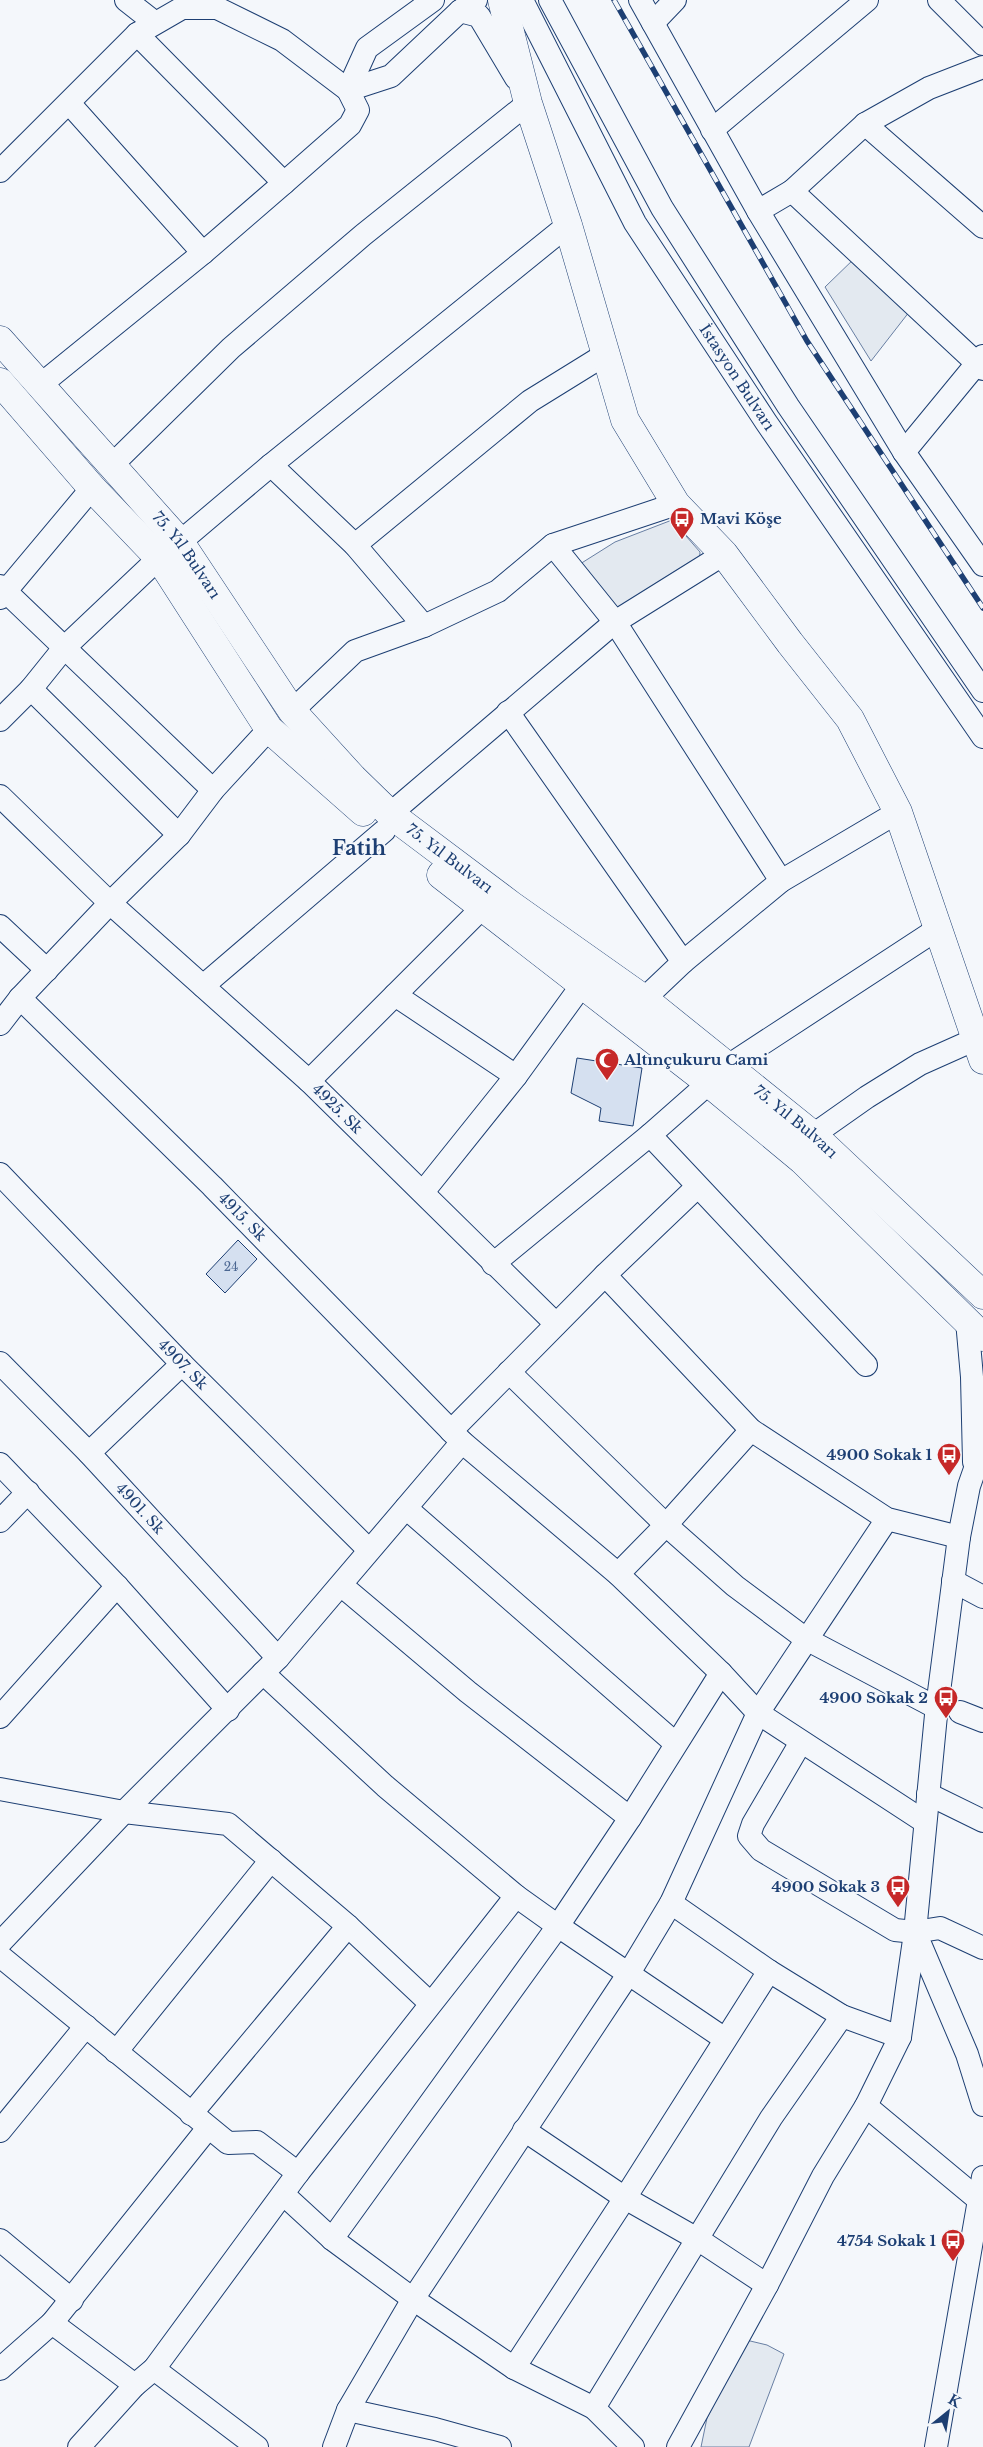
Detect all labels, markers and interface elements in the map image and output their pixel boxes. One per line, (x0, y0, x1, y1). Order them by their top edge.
street label: İstasyon Bulvarı (695, 321, 779, 434)
bus stop icon: Mavi Köşe (669, 506, 695, 540)
street label: 75. Yıl Bulvarı (148, 507, 225, 602)
place label: Mavi Köşe (700, 509, 782, 528)
street label: 75. Yıl Bulvarı (403, 820, 497, 897)
district label: Fatih (332, 836, 387, 860)
mosque icon: Altınçukuru Cami (594, 1047, 620, 1081)
place label: Altınçukuru Cami (623, 1050, 769, 1069)
street label: 4925. Sk (308, 1079, 367, 1138)
street label: 75. Yıl Bulvarı (750, 1081, 842, 1162)
street label: 4915. Sk (215, 1188, 271, 1246)
house number: 24 (224, 1259, 238, 1274)
street label: 4907. Sk (154, 1335, 213, 1394)
bus stop icon: 4900 Sokak 1 (936, 1442, 962, 1476)
place label: 4900 Sokak 1 (827, 1445, 932, 1464)
street label: 4901. Sk (112, 1478, 169, 1538)
bus stop icon: 4900 Sokak 2 (933, 1685, 959, 1719)
place label: 4900 Sokak 2 (819, 1688, 928, 1707)
bus stop icon: 4900 Sokak 3 (885, 1874, 911, 1908)
place label: 4900 Sokak 3 (772, 1877, 880, 1896)
bus stop icon: 4754 Sokak 1 (940, 2228, 966, 2262)
place label: 4754 Sokak 1 (837, 2231, 936, 2250)
north arrow (923, 2387, 973, 2437)
text: K (945, 2390, 964, 2412)

